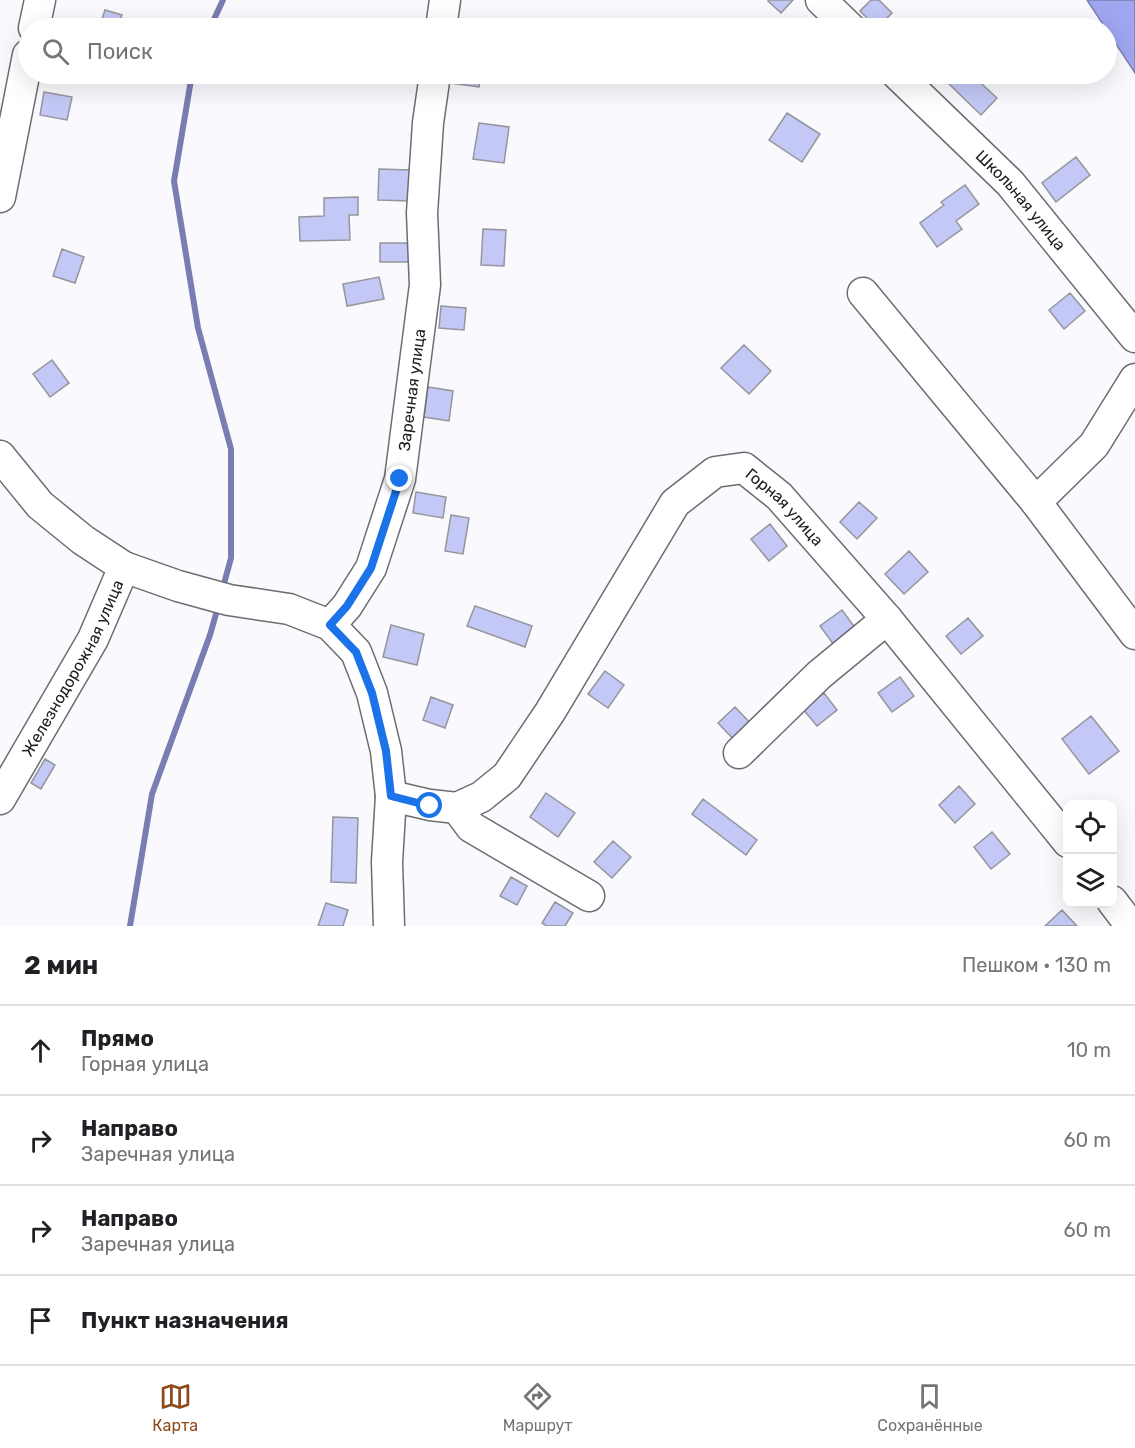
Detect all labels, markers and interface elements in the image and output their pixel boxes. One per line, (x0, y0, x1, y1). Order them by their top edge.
search box (18, 18, 1117, 84)
icon: search (39, 35, 72, 68)
text: Поиск (87, 38, 153, 65)
street label: Школьная улица (972, 146, 1070, 254)
street label: Заречная улица (395, 327, 429, 452)
street label: Горная улица (742, 464, 827, 550)
route end (386, 465, 412, 491)
street label: Железнодорожная улица (18, 577, 127, 760)
route start (416, 792, 442, 818)
map controls (1063, 800, 1117, 908)
button: locate (1063, 800, 1117, 854)
button: layers (1063, 854, 1117, 908)
text: 2 мин (24, 950, 98, 981)
text: Пешком · 130 m (962, 953, 1111, 977)
text: Прямо (81, 1025, 154, 1052)
icon: ahead (24, 1034, 57, 1067)
text: 10 m (1067, 1038, 1111, 1062)
text: Горная улица (81, 1052, 209, 1076)
text: Направо (81, 1115, 178, 1142)
icon: right (24, 1124, 57, 1157)
text: 60 m (1064, 1128, 1111, 1152)
text: Заречная улица (81, 1142, 235, 1166)
text: Направо (81, 1205, 178, 1232)
icon: right (24, 1214, 57, 1247)
text: 60 m (1064, 1218, 1111, 1242)
text: Заречная улица (81, 1232, 235, 1256)
icon: arrive (24, 1304, 57, 1337)
text: Пункт назначения (81, 1307, 289, 1334)
tab: Карта (152, 1380, 198, 1435)
tab: Маршрут (503, 1380, 573, 1435)
tab: Сохранённые (877, 1380, 983, 1435)

